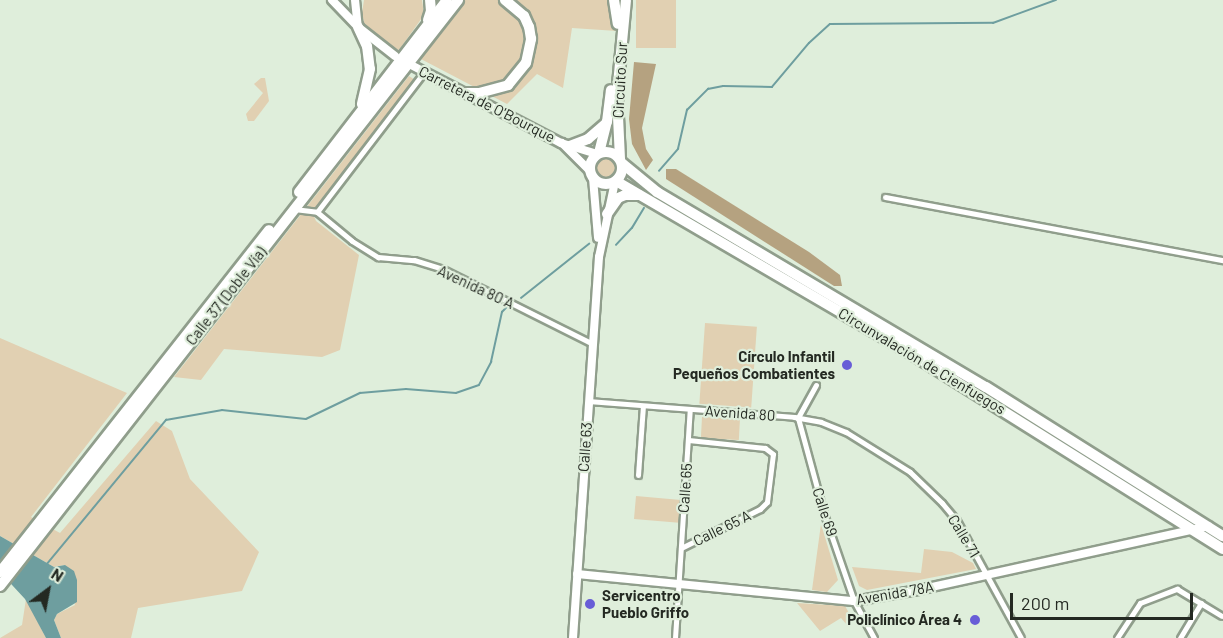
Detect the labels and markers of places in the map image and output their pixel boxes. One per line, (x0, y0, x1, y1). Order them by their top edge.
place label: Círculo Infantil Pequeños Combatientes (673, 347, 835, 382)
marker: Círculo Infantil Pequeños Combatientes (840, 358, 854, 372)
place label: Servicentro Pueblo Griffo (602, 586, 689, 621)
marker: Servicentro Pueblo Griffo (583, 597, 597, 611)
place label: Policlínico Área 4 (847, 611, 962, 629)
marker: Policlínico Área 4 (966, 611, 984, 629)

